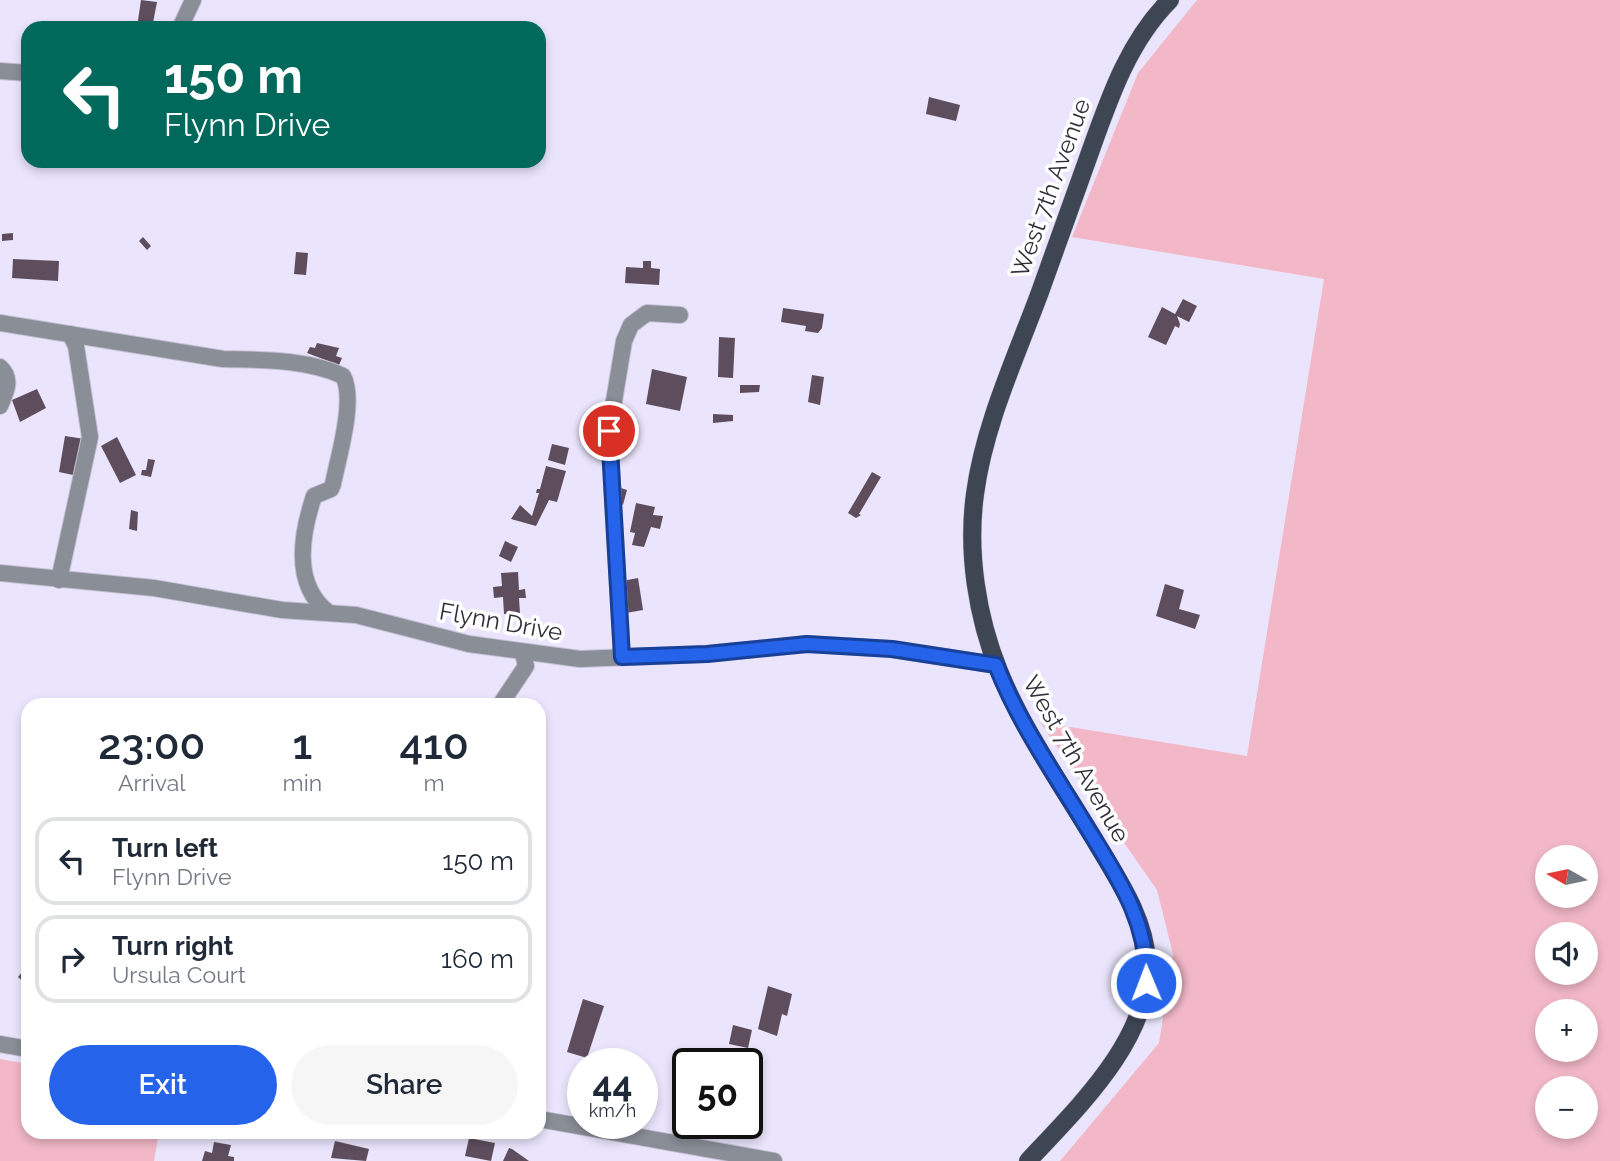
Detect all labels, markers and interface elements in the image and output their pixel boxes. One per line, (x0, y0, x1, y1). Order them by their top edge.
text: 150 m (164, 47, 303, 104)
icon: left (49, 49, 140, 140)
street label: West 7th Avenue (1005, 95, 1096, 281)
text: Flynn Drive (164, 106, 330, 143)
pin (579, 401, 639, 461)
icon: arrive (590, 412, 628, 450)
street label: Flynn Drive (437, 596, 565, 647)
street label: West 7th Avenue (1017, 670, 1136, 847)
text: 23:00 (98, 720, 205, 769)
text: 1 (292, 720, 312, 769)
text: 410 (399, 720, 469, 769)
text: Arrival (118, 769, 186, 796)
text: min (283, 769, 322, 796)
text: m (423, 769, 445, 796)
text: Turn left (112, 833, 218, 863)
icon: left (53, 842, 91, 880)
north arrow (1535, 845, 1598, 908)
map controls (1535, 845, 1598, 1139)
text: 150 m (442, 846, 514, 876)
text: Flynn Drive (112, 863, 231, 890)
button: sound (1535, 922, 1598, 985)
text: Turn right (112, 931, 233, 961)
icon: right (53, 940, 91, 978)
text: 160 m (441, 944, 514, 974)
position arrow (1109, 946, 1183, 1020)
text: Ursula Court (112, 961, 246, 988)
button: + (1535, 999, 1598, 1062)
button: Exit (49, 1045, 277, 1125)
button: Share (291, 1045, 518, 1125)
speed limit sign: 50 (672, 1048, 763, 1139)
text: 44 (593, 1064, 632, 1105)
button: − (1535, 1076, 1598, 1139)
text: km/h (589, 1100, 636, 1121)

